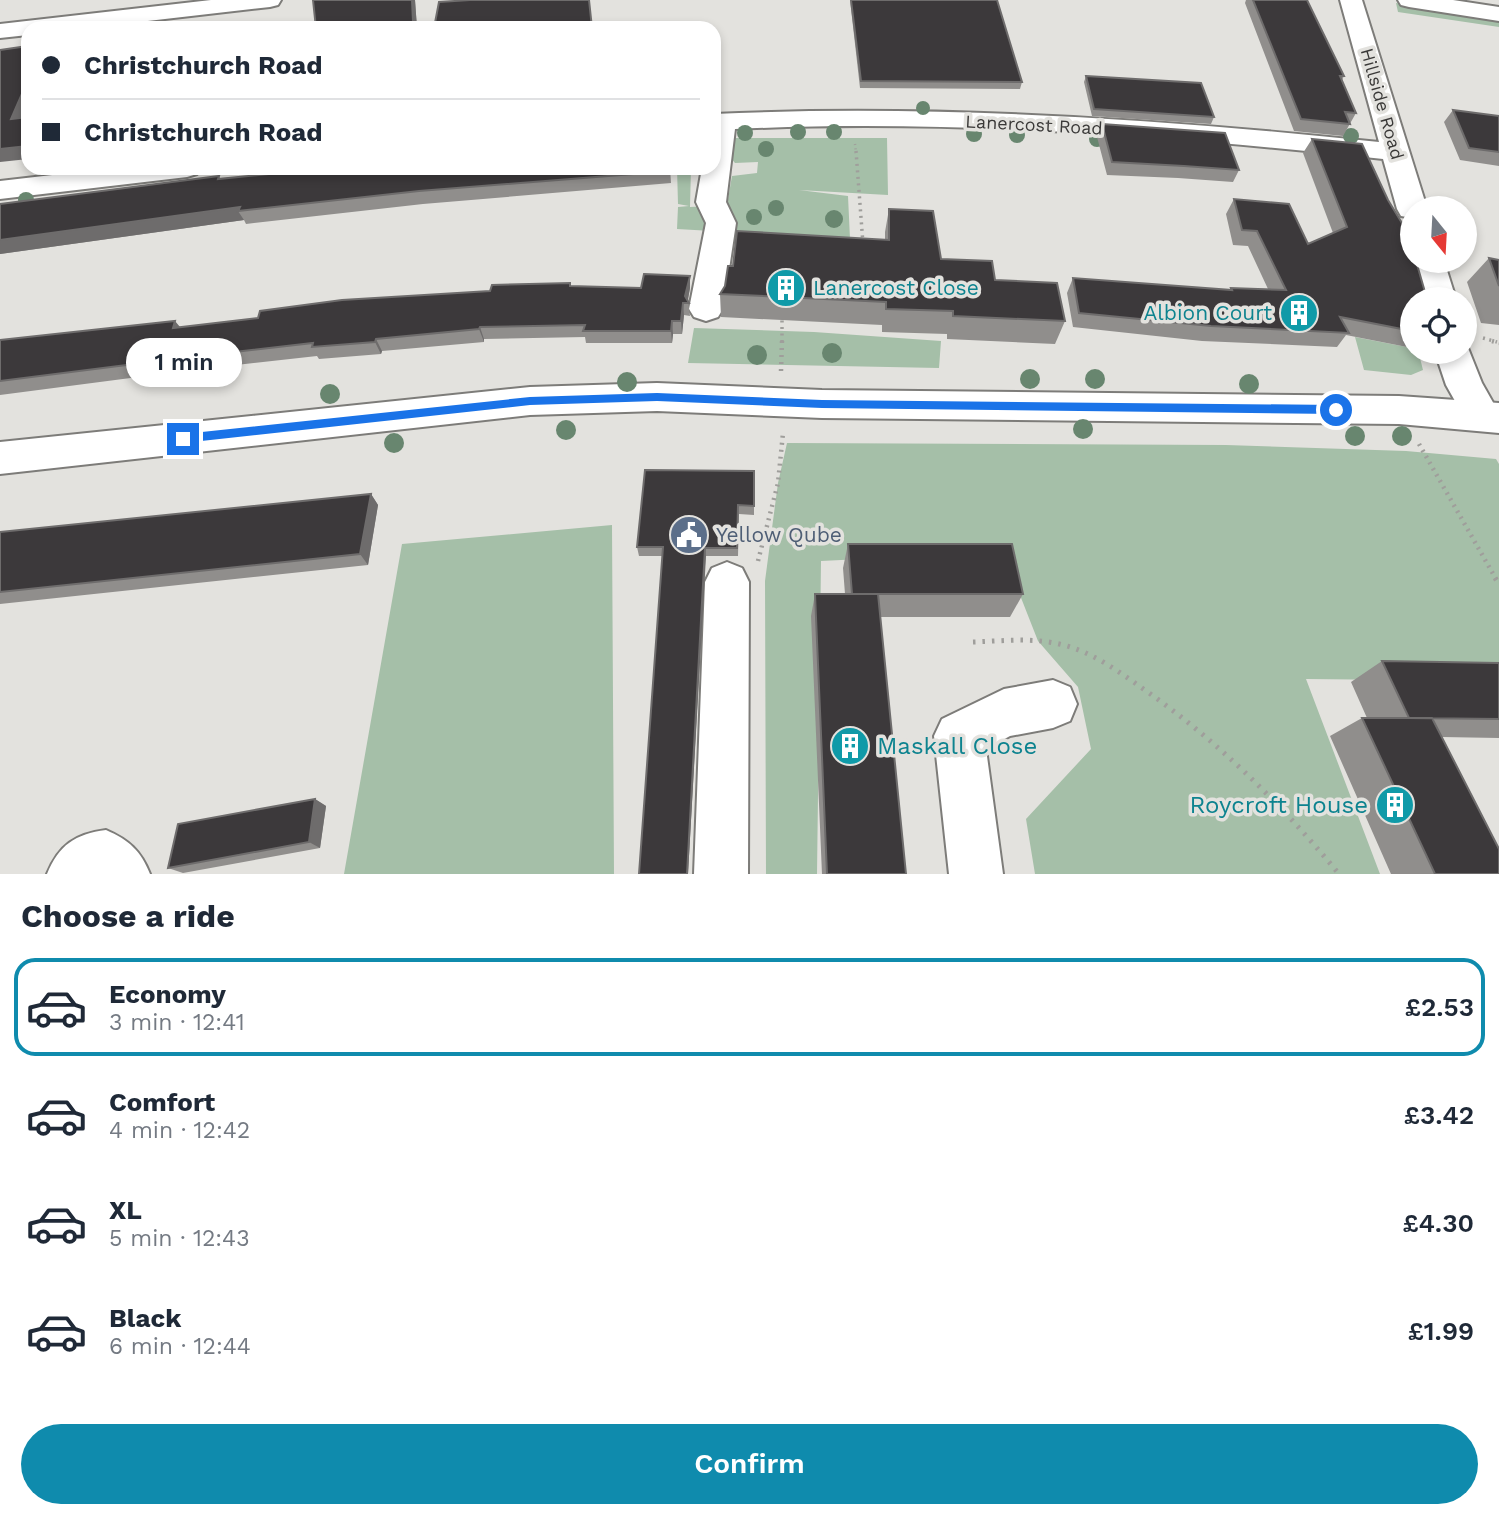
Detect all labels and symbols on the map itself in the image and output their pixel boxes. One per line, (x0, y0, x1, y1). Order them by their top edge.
street label: Hillside Road (1357, 46, 1408, 162)
street label: Lanercost Road (965, 110, 1103, 139)
north arrow (1400, 196, 1477, 273)
building icon: Lanercost Close (765, 267, 807, 309)
place label: Lanercost Close (813, 275, 979, 300)
building icon: Albion Court (1278, 292, 1320, 334)
place label: Albion Court (1144, 300, 1272, 325)
callout: 1 min (125, 338, 241, 386)
route start (1320, 394, 1352, 426)
route end (167, 423, 199, 455)
public building icon: Yellow Qube (668, 514, 710, 556)
place label: Yellow Qube (716, 522, 842, 547)
building icon: Maskall Close (829, 725, 871, 767)
place label: Maskall Close (877, 732, 1037, 760)
building icon: Roycroft House (1374, 784, 1416, 826)
place label: Roycroft House (1189, 791, 1368, 819)

